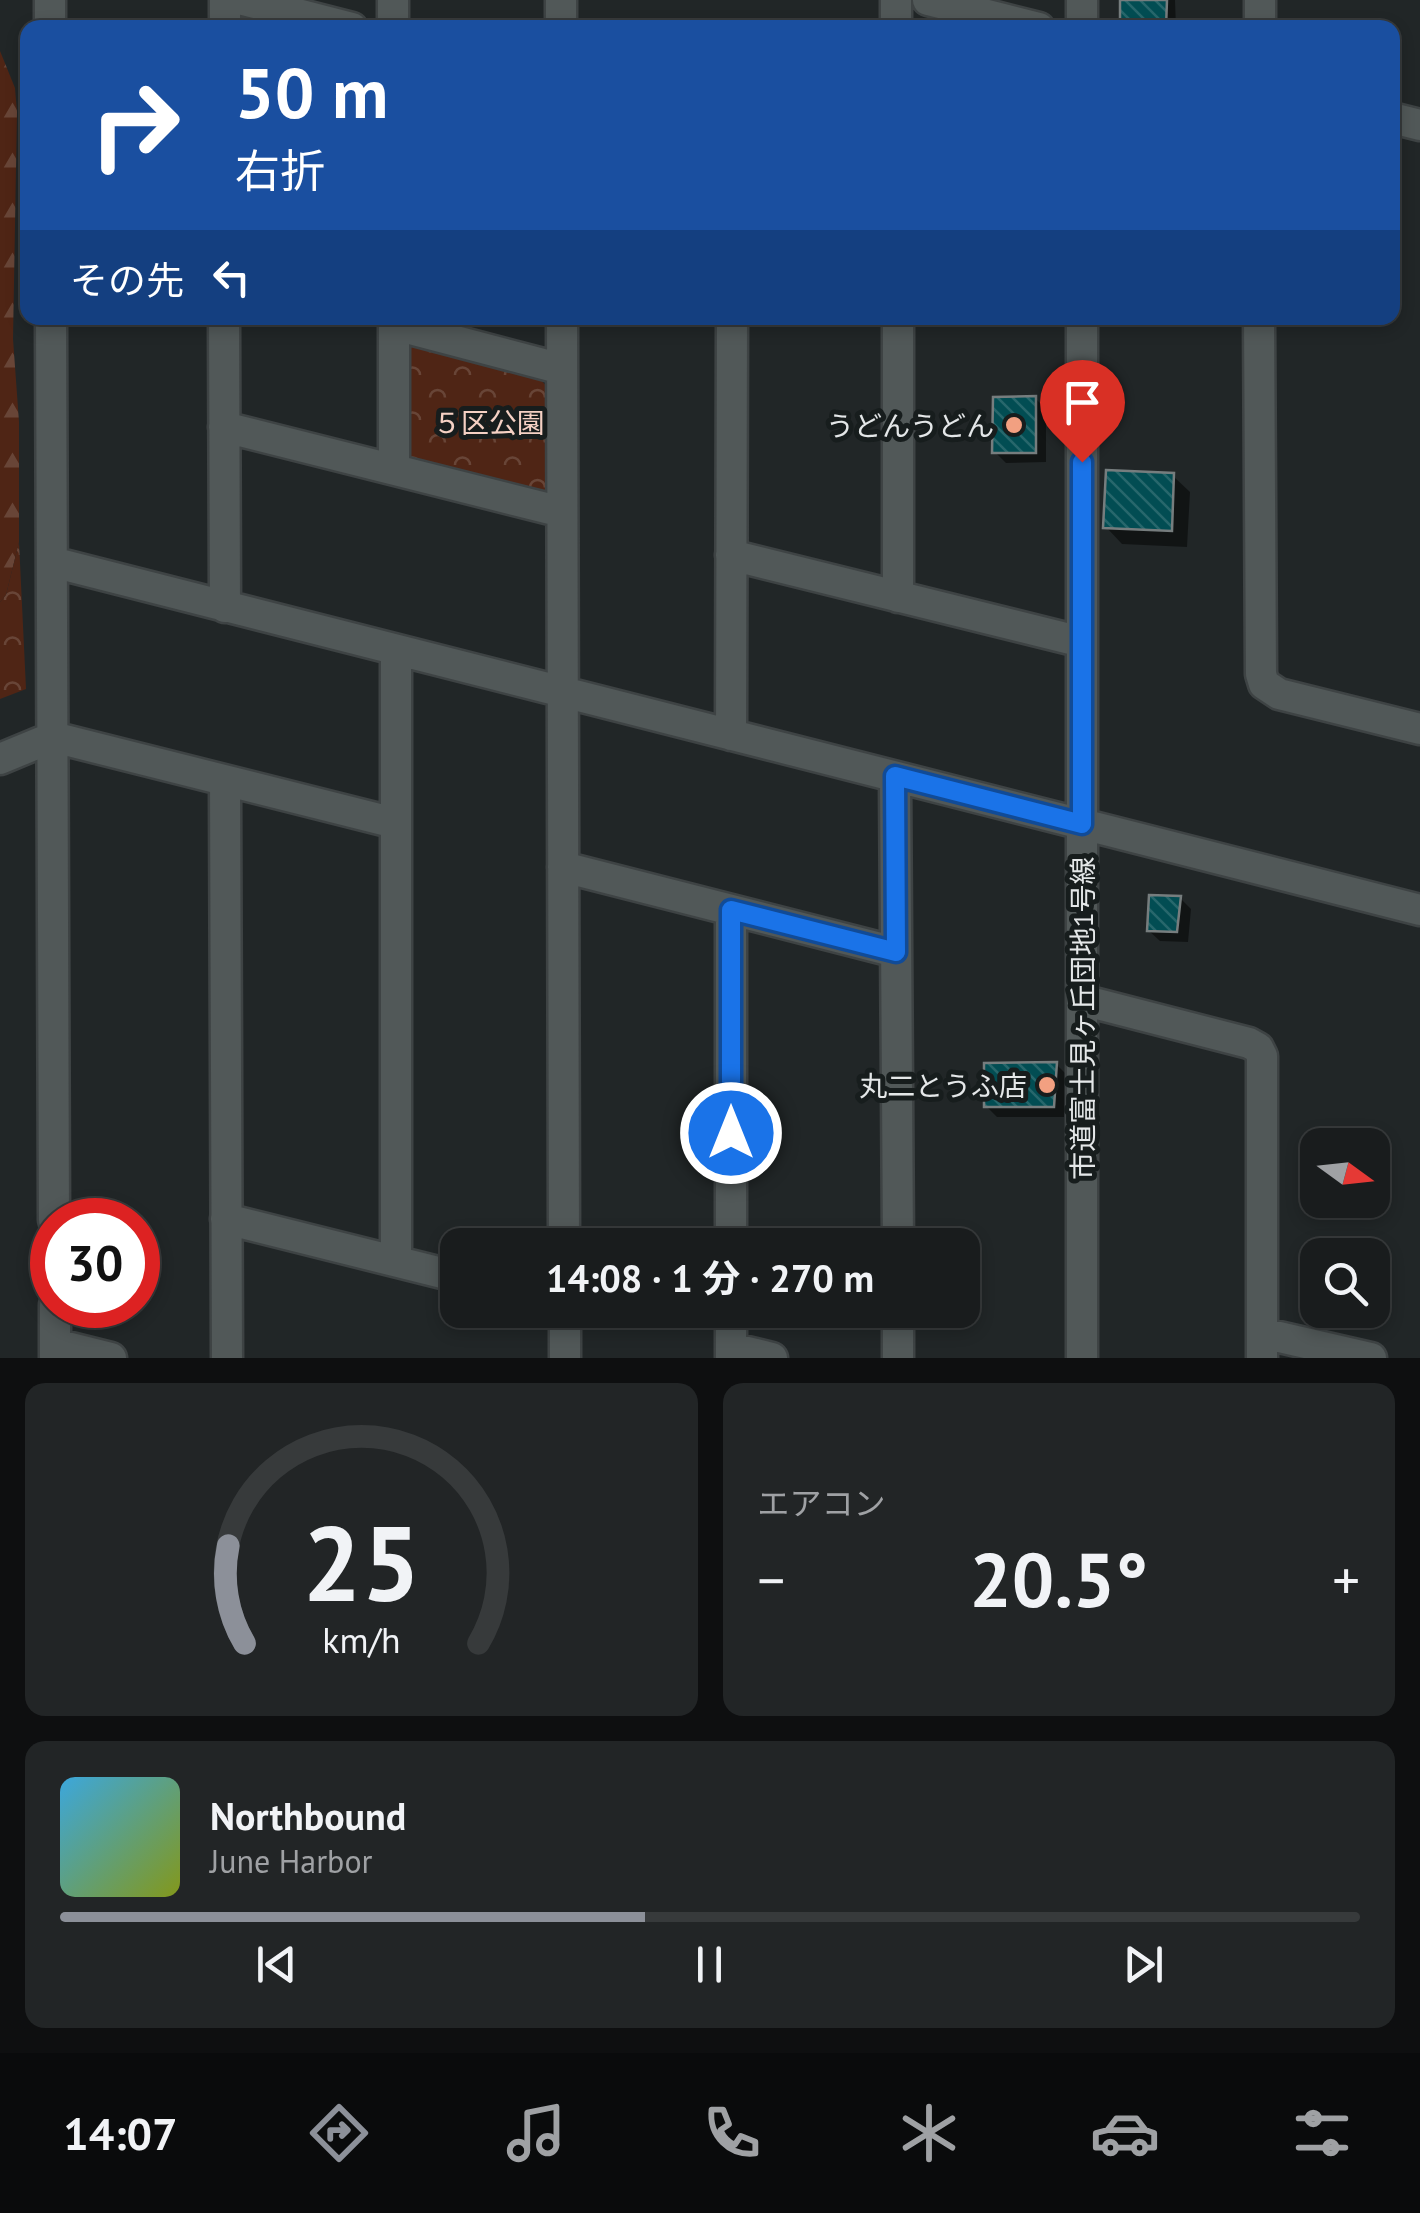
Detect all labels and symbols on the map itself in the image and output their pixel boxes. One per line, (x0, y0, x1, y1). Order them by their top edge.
pin (1040, 360, 1125, 463)
park label: ５区公園 (433, 404, 545, 441)
place label: うどんうどん (826, 407, 994, 444)
marker: うどんうどん (1003, 414, 1025, 436)
street label: 市道富士見ヶ丘団地1号線 (1064, 856, 1101, 1180)
place label: 丸二とうふ店 (859, 1067, 1027, 1104)
marker: 丸二とうふ店 (1036, 1074, 1058, 1096)
position arrow (679, 1081, 783, 1185)
north arrow (1300, 1128, 1390, 1218)
speed limit sign: 30 (30, 1198, 160, 1328)

